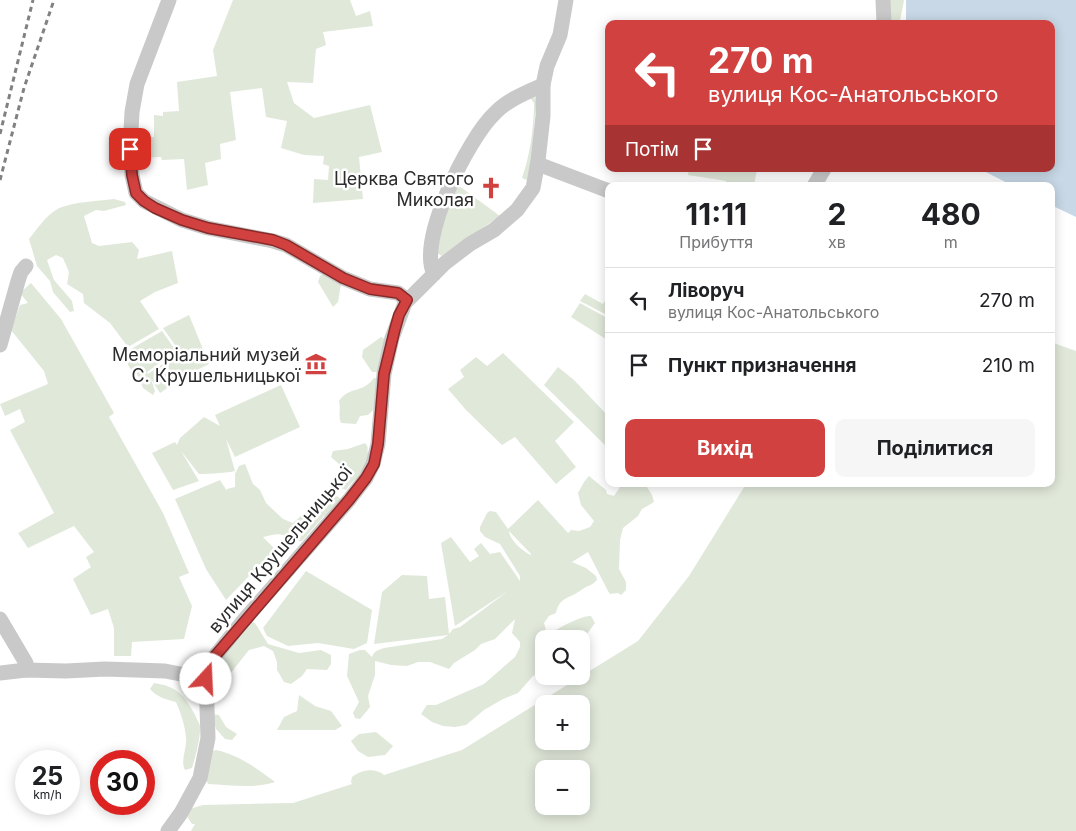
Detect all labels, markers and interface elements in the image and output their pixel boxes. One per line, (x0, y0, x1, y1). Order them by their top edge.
text: 270 m (708, 39, 814, 81)
icon: left (625, 40, 690, 105)
text: вулиця Кос-Анатольського (708, 81, 998, 107)
pin (109, 128, 151, 170)
icon: arrive (116, 135, 144, 163)
icon: arrive (689, 135, 717, 163)
text: Потім (625, 138, 679, 161)
place label: Церква Святого Миколая (334, 168, 474, 210)
church icon: Церква Святого Миколая (478, 175, 504, 201)
text: 11:11 (685, 196, 747, 232)
text: 2 (827, 196, 846, 232)
text: 480 (921, 196, 981, 232)
text: Прибуття (679, 232, 753, 252)
text: хв (828, 232, 846, 252)
text: m (944, 232, 958, 252)
text: Ліворуч (668, 279, 744, 302)
icon: left (625, 286, 653, 314)
text: 270 m (979, 289, 1035, 312)
text: вулиця Кос-Анатольського (668, 302, 879, 322)
place label: Меморіальний музей С. Крушельницької (112, 344, 302, 386)
museum icon: Меморіальний музей С. Крушельницької (303, 351, 329, 377)
icon: arrive (625, 351, 653, 379)
text: Пункт призначення (668, 354, 856, 377)
text: 210 m (982, 354, 1035, 377)
button: Вихід (625, 419, 825, 477)
button: Поділитися (835, 419, 1035, 477)
street label: вулиця Крушельницької (204, 460, 357, 637)
map controls (535, 630, 590, 815)
button: search (535, 630, 590, 685)
position arrow (179, 652, 231, 704)
button: + (535, 695, 590, 750)
speed limit sign: 30 (90, 750, 155, 815)
button: − (535, 760, 590, 815)
text: 25 (32, 761, 63, 791)
text: km/h (33, 787, 62, 802)

